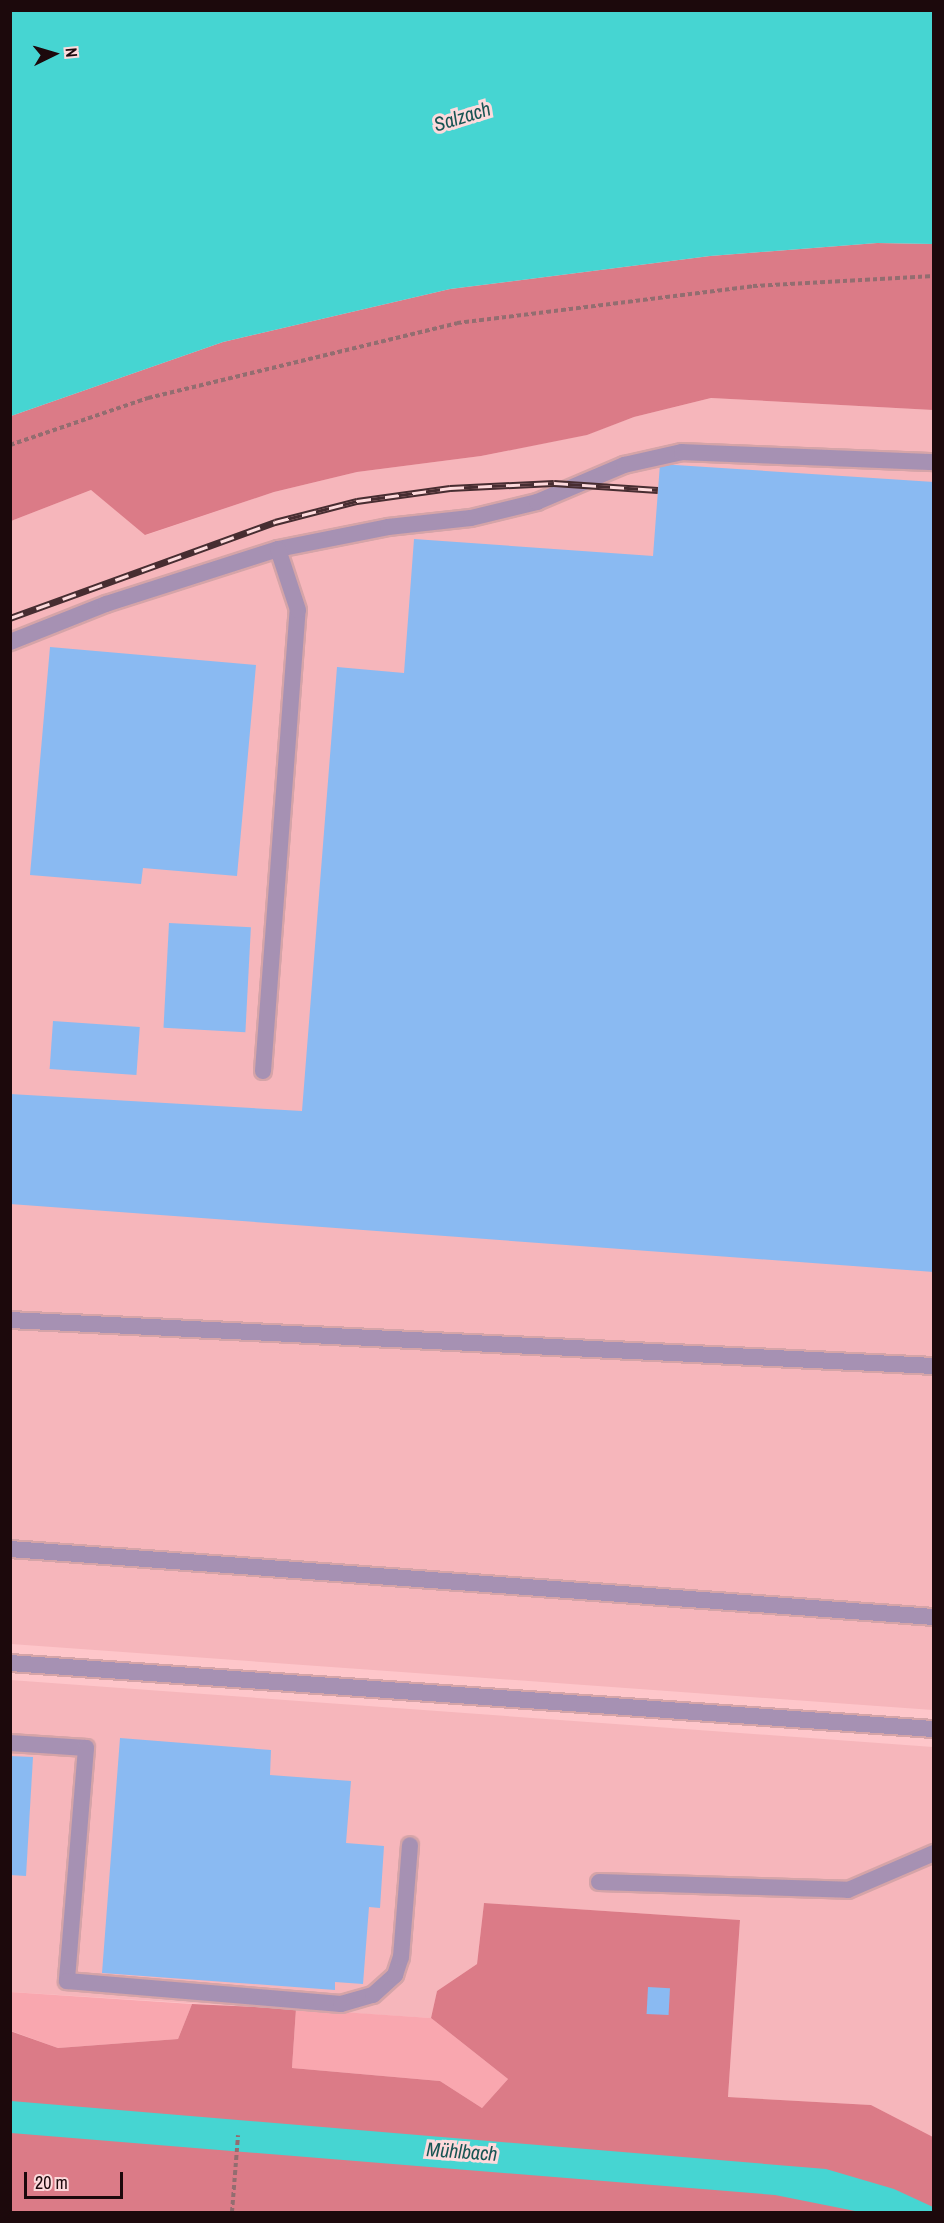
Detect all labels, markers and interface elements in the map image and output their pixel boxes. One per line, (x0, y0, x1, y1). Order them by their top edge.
north arrow (24, 24, 84, 84)
text: N (61, 47, 83, 58)
water label: Salzach (431, 96, 493, 136)
water label: Mühlbach (426, 2137, 498, 2165)
scale bar (27, 2160, 126, 2198)
text: 20 m (35, 2170, 68, 2195)

